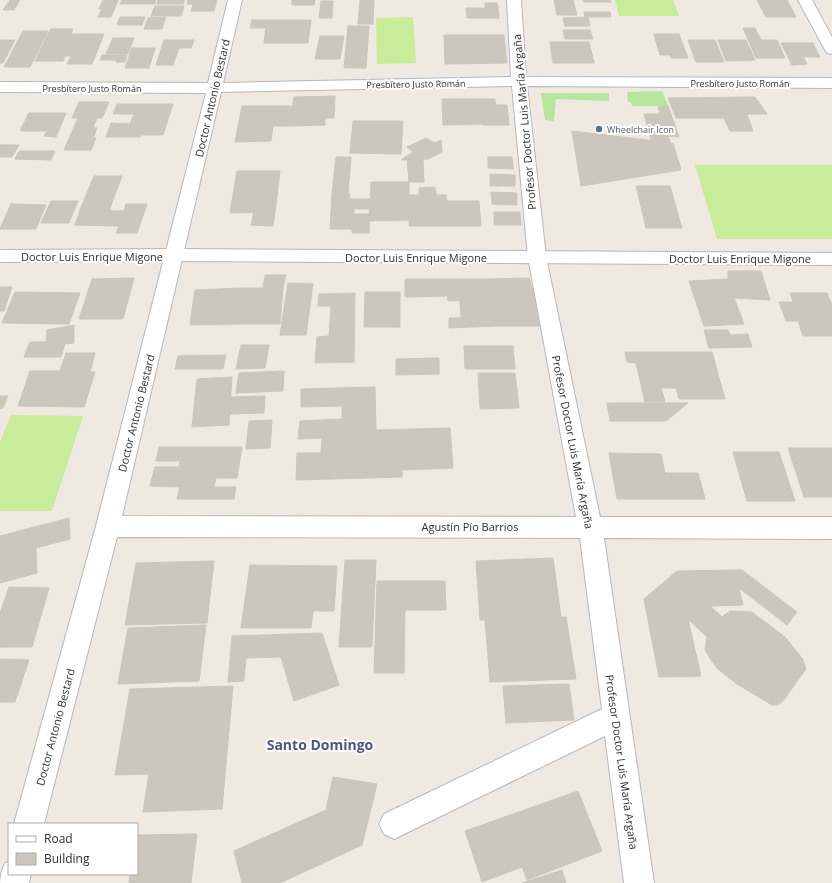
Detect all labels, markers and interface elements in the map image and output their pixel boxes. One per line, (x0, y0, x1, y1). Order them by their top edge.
street label: Profesor Doctor Luis María Argaña (509, 33, 539, 211)
street label: Doctor Antonio Bestard (191, 37, 233, 159)
street label: Presbítero Justo Román (366, 77, 466, 91)
street label: Presbítero Justo Román (691, 77, 789, 90)
street label: Presbítero Justo Román (43, 82, 141, 95)
place label: Wheelchair Icon (607, 123, 674, 136)
marker: Wheelchair Icon (594, 124, 604, 134)
street label: Doctor Luis Enrique Migone (21, 249, 163, 264)
street label: Doctor Luis Enrique Migone (345, 250, 487, 265)
street label: Doctor Luis Enrique Migone (669, 251, 811, 266)
street label: Doctor Antonio Bestard (114, 353, 158, 473)
street label: Profesor Doctor Luis María Argaña (549, 354, 597, 530)
street label: Agustín Pío Barrios (422, 519, 518, 534)
street label: Doctor Antonio Bestard (32, 667, 78, 787)
street label: Profesor Doctor Luis María Argaña (602, 674, 642, 850)
district label: Santo Domingo (267, 735, 374, 754)
legend (8, 823, 138, 875)
text: Road (44, 830, 73, 847)
text: Building (44, 850, 90, 867)

